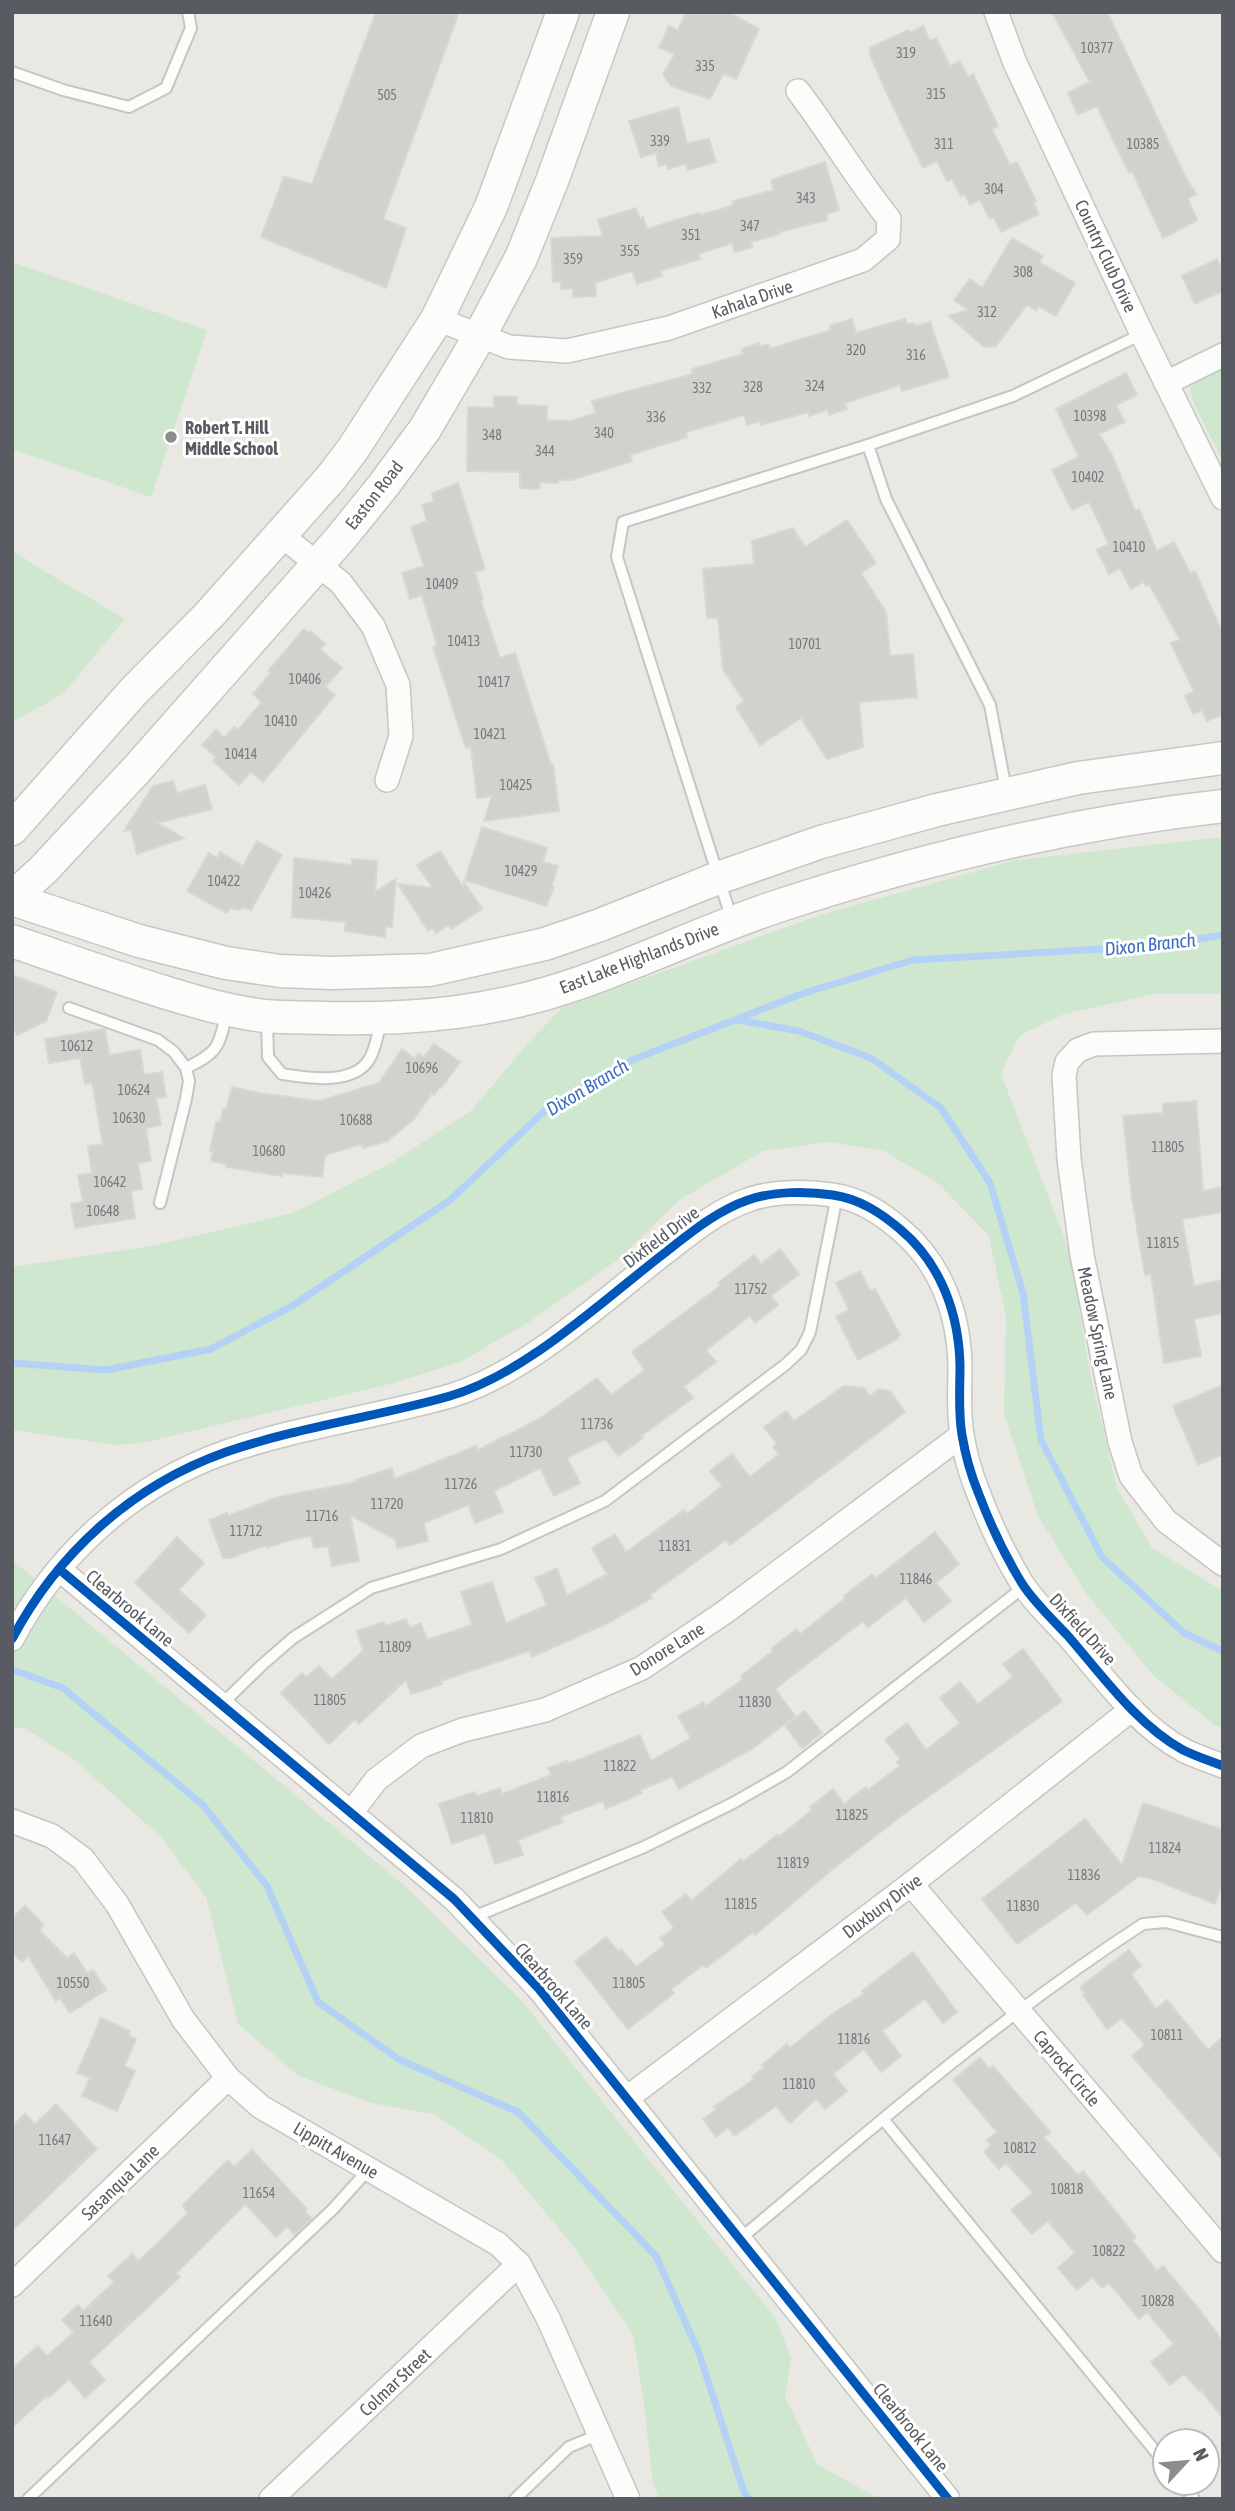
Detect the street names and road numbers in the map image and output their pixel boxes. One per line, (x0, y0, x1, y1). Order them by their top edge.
street label: Country Club Drive (1071, 196, 1141, 316)
street label: Kahala Drive (709, 275, 795, 323)
street label: Easton Road (341, 456, 407, 534)
street label: East Lake Highlands Drive (556, 918, 722, 998)
street label: Dixfield Drive (619, 1202, 703, 1272)
street label: Meadow Spring Lane (1074, 1265, 1122, 1401)
street label: Clearbrook Lane (82, 1565, 178, 1651)
street label: Dixfield Drive (1045, 1589, 1121, 1669)
street label: Donore Lane (626, 1618, 708, 1680)
street label: Duxbury Drive (838, 1870, 926, 1942)
street label: Clearbrook Lane (511, 1938, 597, 2034)
street label: Caprock Circle (1029, 2026, 1105, 2110)
street label: Lippitt Avenue (290, 2117, 382, 2183)
street label: Sasanqua Lane (77, 2140, 163, 2224)
street label: Colmar Street (355, 2344, 435, 2420)
street label: Clearbrook Lane (869, 2378, 953, 2476)

